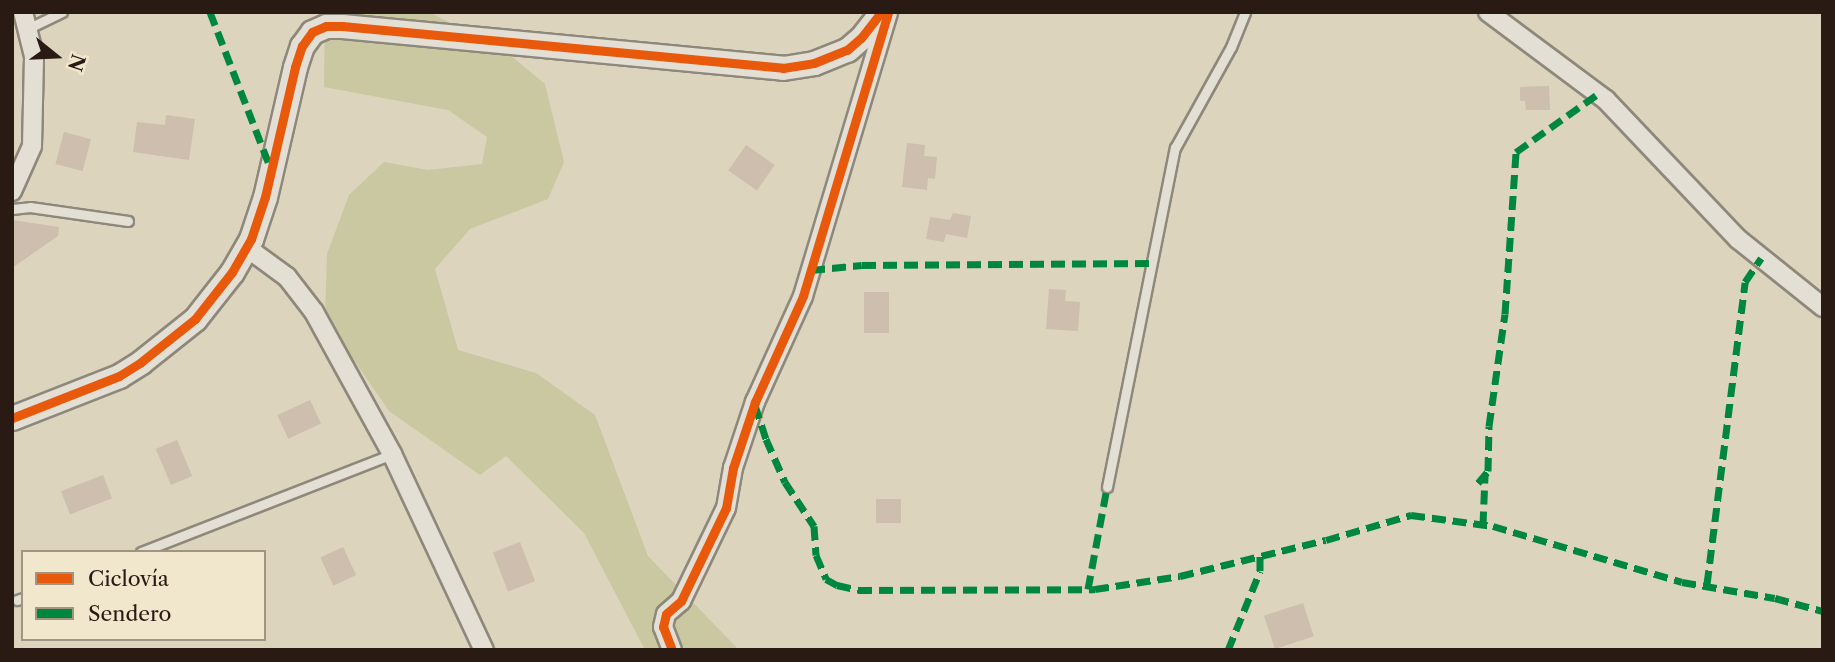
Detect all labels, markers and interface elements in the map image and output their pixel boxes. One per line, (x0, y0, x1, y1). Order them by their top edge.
north arrow (21, 21, 91, 91)
text: N (63, 51, 90, 74)
legend (21, 550, 266, 641)
text: Ciclovía (88, 566, 169, 591)
text: Sendero (88, 601, 172, 626)

